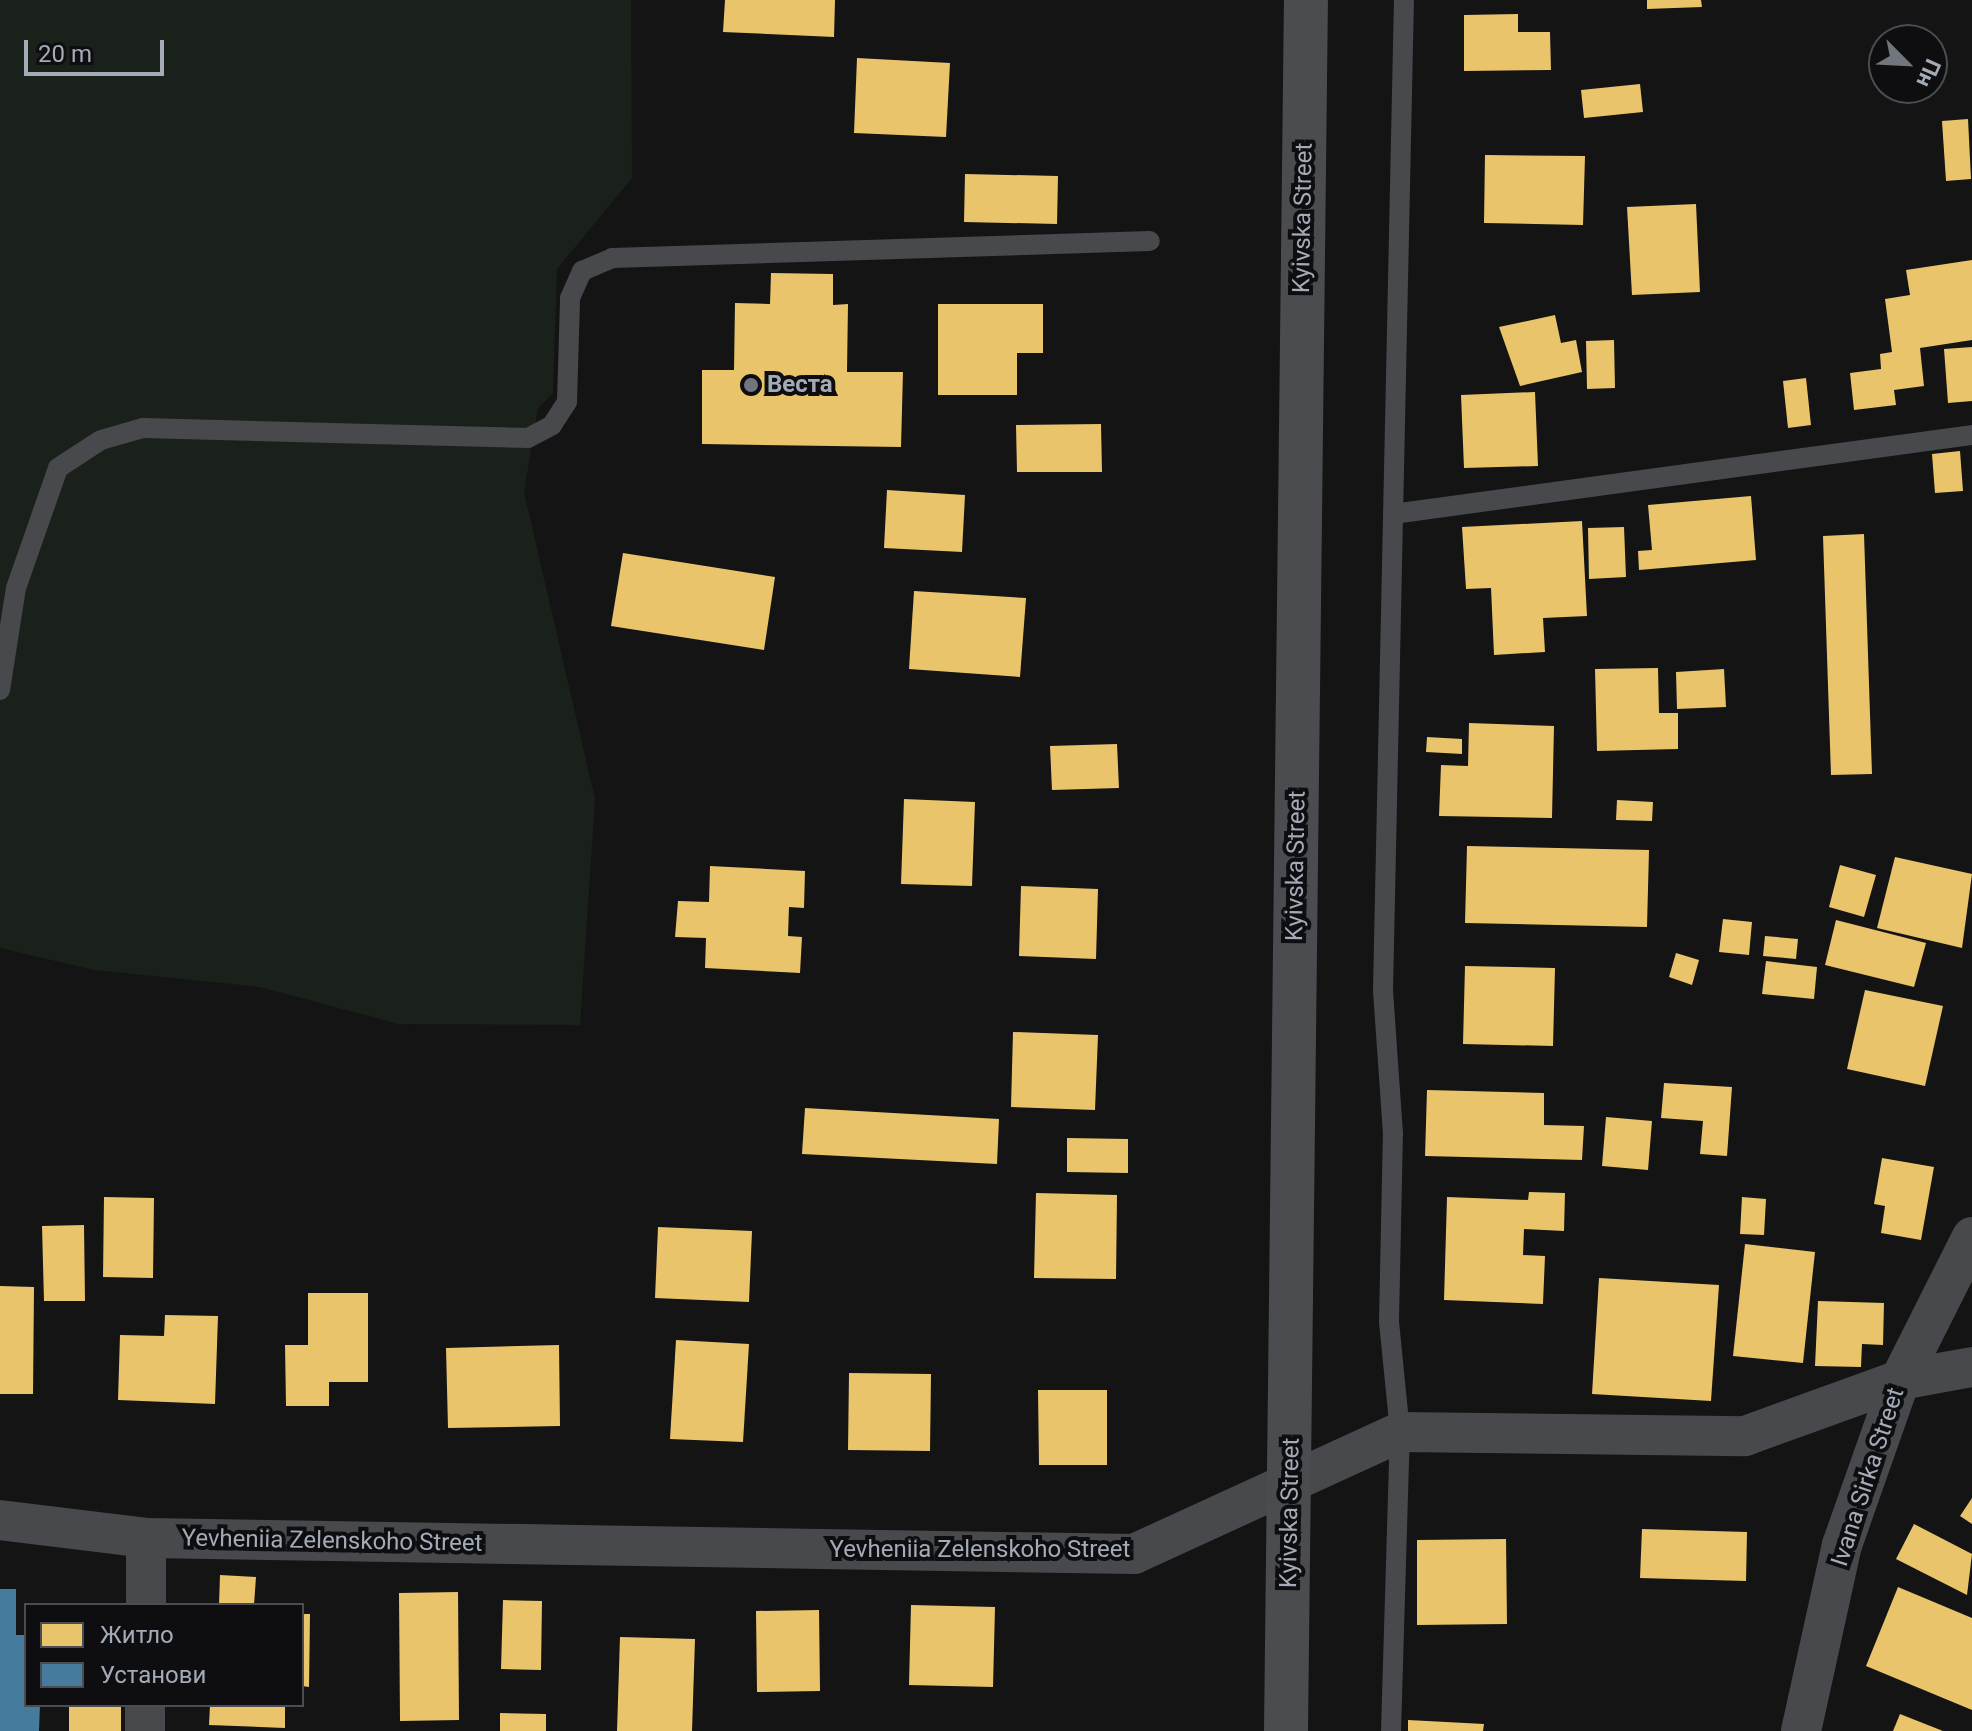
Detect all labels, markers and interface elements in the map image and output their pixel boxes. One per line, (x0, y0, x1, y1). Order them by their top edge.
scale bar (28, 24, 168, 74)
north arrow (1868, 24, 1948, 104)
text: 20 m (38, 40, 92, 68)
text: Пн (1911, 55, 1946, 91)
street label: Kyivska Street (1287, 143, 1319, 293)
place label: Веста (767, 371, 833, 399)
marker: Веста (742, 376, 760, 394)
street label: Kyivska Street (1280, 791, 1312, 941)
street label: Ivana Sirka Street (1826, 1384, 1910, 1570)
street label: Kyivska Street (1274, 1438, 1306, 1588)
street label: Yevheniia Zelenskoho Street (181, 1524, 483, 1558)
street label: Yevheniia Zelenskoho Street (830, 1536, 1130, 1564)
legend (24, 1603, 304, 1707)
text: Житло (100, 1621, 174, 1649)
text: Установи (100, 1661, 206, 1689)

